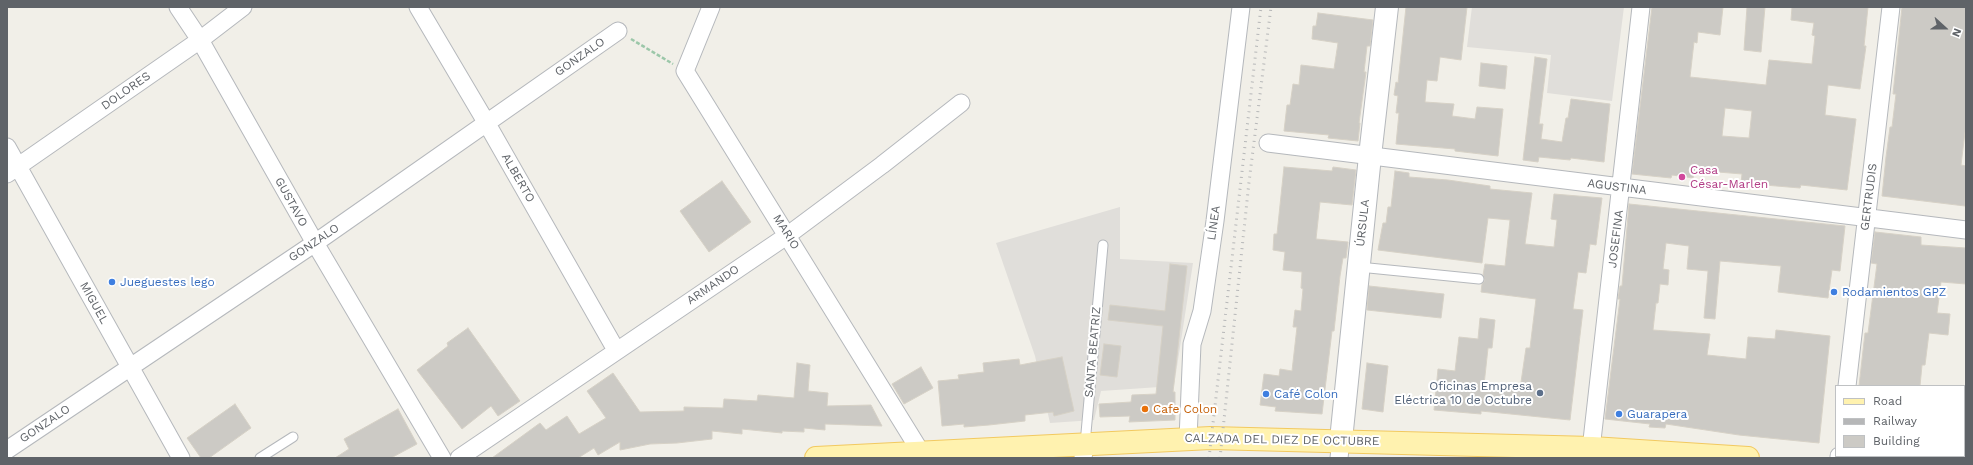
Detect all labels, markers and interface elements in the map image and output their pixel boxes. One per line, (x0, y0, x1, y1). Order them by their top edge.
north arrow (1925, 8, 1965, 48)
text: N (1949, 26, 1964, 39)
street label: GONZALO (552, 35, 608, 79)
street label: DOLORES (99, 69, 153, 113)
street label: ALBERTO (498, 151, 538, 205)
place label: Casa César-Marlen (1690, 163, 1768, 191)
street label: GERTRUDIS (1858, 163, 1880, 231)
marker: Casa César-Marlen (1677, 172, 1687, 182)
street label: GUSTAVO (272, 175, 310, 229)
street label: AGUSTINA (1586, 176, 1648, 198)
street label: ÚRSULA (1353, 198, 1373, 248)
street label: LÍNEA (1204, 205, 1224, 241)
street label: JOSEFINA (1605, 209, 1627, 269)
street label: MARIO (770, 212, 802, 252)
street label: GONZALO (286, 221, 342, 265)
street label: ARMANDO (684, 262, 742, 308)
place label: Jueguestes lego (120, 275, 215, 289)
marker: Jueguestes lego (107, 277, 117, 287)
street label: MIGUEL (77, 279, 111, 327)
place label: Rodamientos GPZ (1842, 285, 1946, 299)
marker: Rodamientos GPZ (1829, 287, 1839, 297)
street label: SANTA BEATRIZ (1082, 306, 1104, 398)
place label: Oficinas Empresa Eléctrica 10 de Octubre (1394, 379, 1532, 407)
legend (1835, 385, 1965, 457)
place label: Café Colon (1274, 387, 1338, 401)
marker: Oficinas Empresa Eléctrica 10 de Octubre (1535, 388, 1545, 398)
marker: Café Colon (1261, 389, 1271, 399)
text: Road (1873, 394, 1902, 408)
street label: GONZALO (17, 402, 73, 446)
place label: Cafe Colon (1153, 402, 1217, 416)
marker: Cafe Colon (1140, 404, 1150, 414)
place label: Guarapera (1627, 407, 1687, 421)
marker: Guarapera (1614, 409, 1624, 419)
text: Railway (1873, 414, 1917, 428)
street label: CALZADA DEL DIEZ DE OCTUBRE (1184, 431, 1380, 449)
text: Building (1873, 434, 1920, 448)

